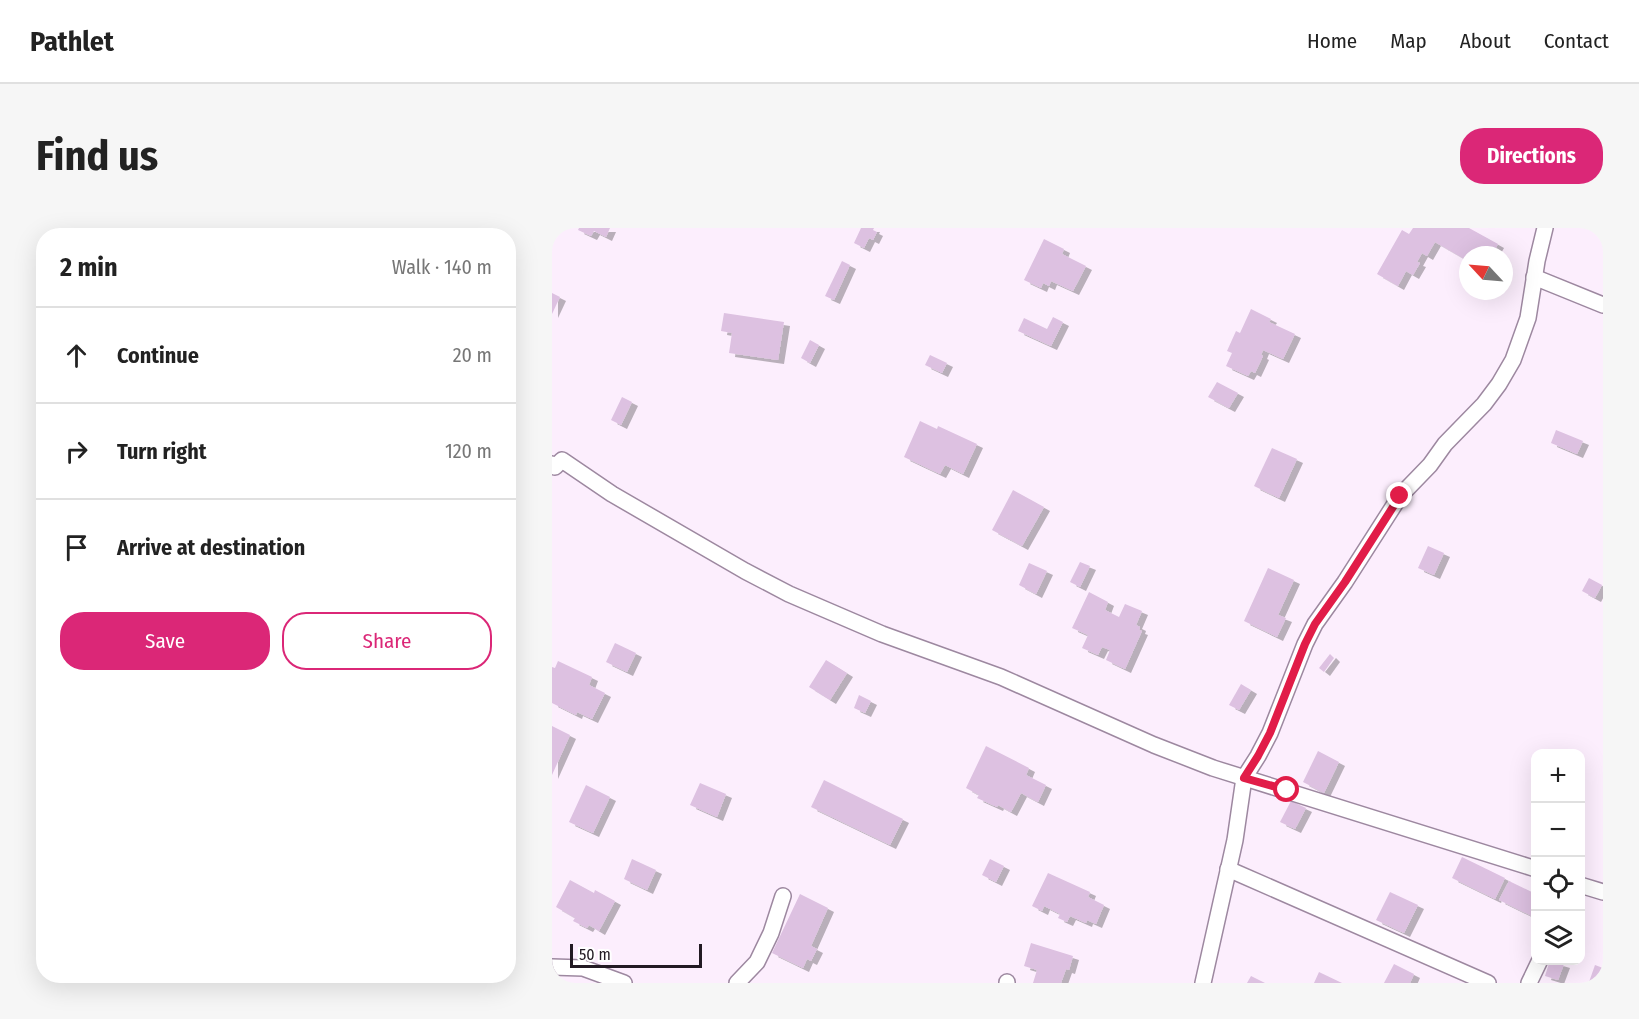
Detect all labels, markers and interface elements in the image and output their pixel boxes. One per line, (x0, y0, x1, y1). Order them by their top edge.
text: Pathlet (30, 25, 114, 58)
text: Home (1307, 28, 1357, 54)
text: Map (1390, 28, 1427, 54)
text: About (1460, 28, 1511, 54)
text: Contact (1544, 28, 1609, 54)
button: Directions (1460, 128, 1603, 184)
text: Find us (36, 131, 158, 181)
north arrow (1459, 246, 1513, 300)
text: 2 min (60, 252, 118, 283)
text: Walk · 140 m (392, 255, 492, 279)
icon: ahead (60, 339, 93, 372)
text: Continue (117, 342, 199, 369)
text: 20 m (453, 343, 492, 367)
icon: right (60, 435, 93, 468)
text: Turn right (117, 438, 206, 465)
text: 120 m (445, 439, 492, 463)
route end (1386, 482, 1412, 508)
icon: arrive (60, 531, 93, 564)
text: Arrive at destination (117, 534, 305, 561)
button: Save (60, 612, 270, 670)
button: Share (282, 612, 492, 670)
map controls (1531, 749, 1585, 965)
button: + (1531, 749, 1585, 803)
route start (1273, 776, 1299, 802)
button: − (1531, 803, 1585, 857)
button: locate (1531, 857, 1585, 911)
button: layers (1531, 911, 1585, 965)
scale bar (570, 941, 702, 968)
text: 50 m (579, 945, 611, 964)

